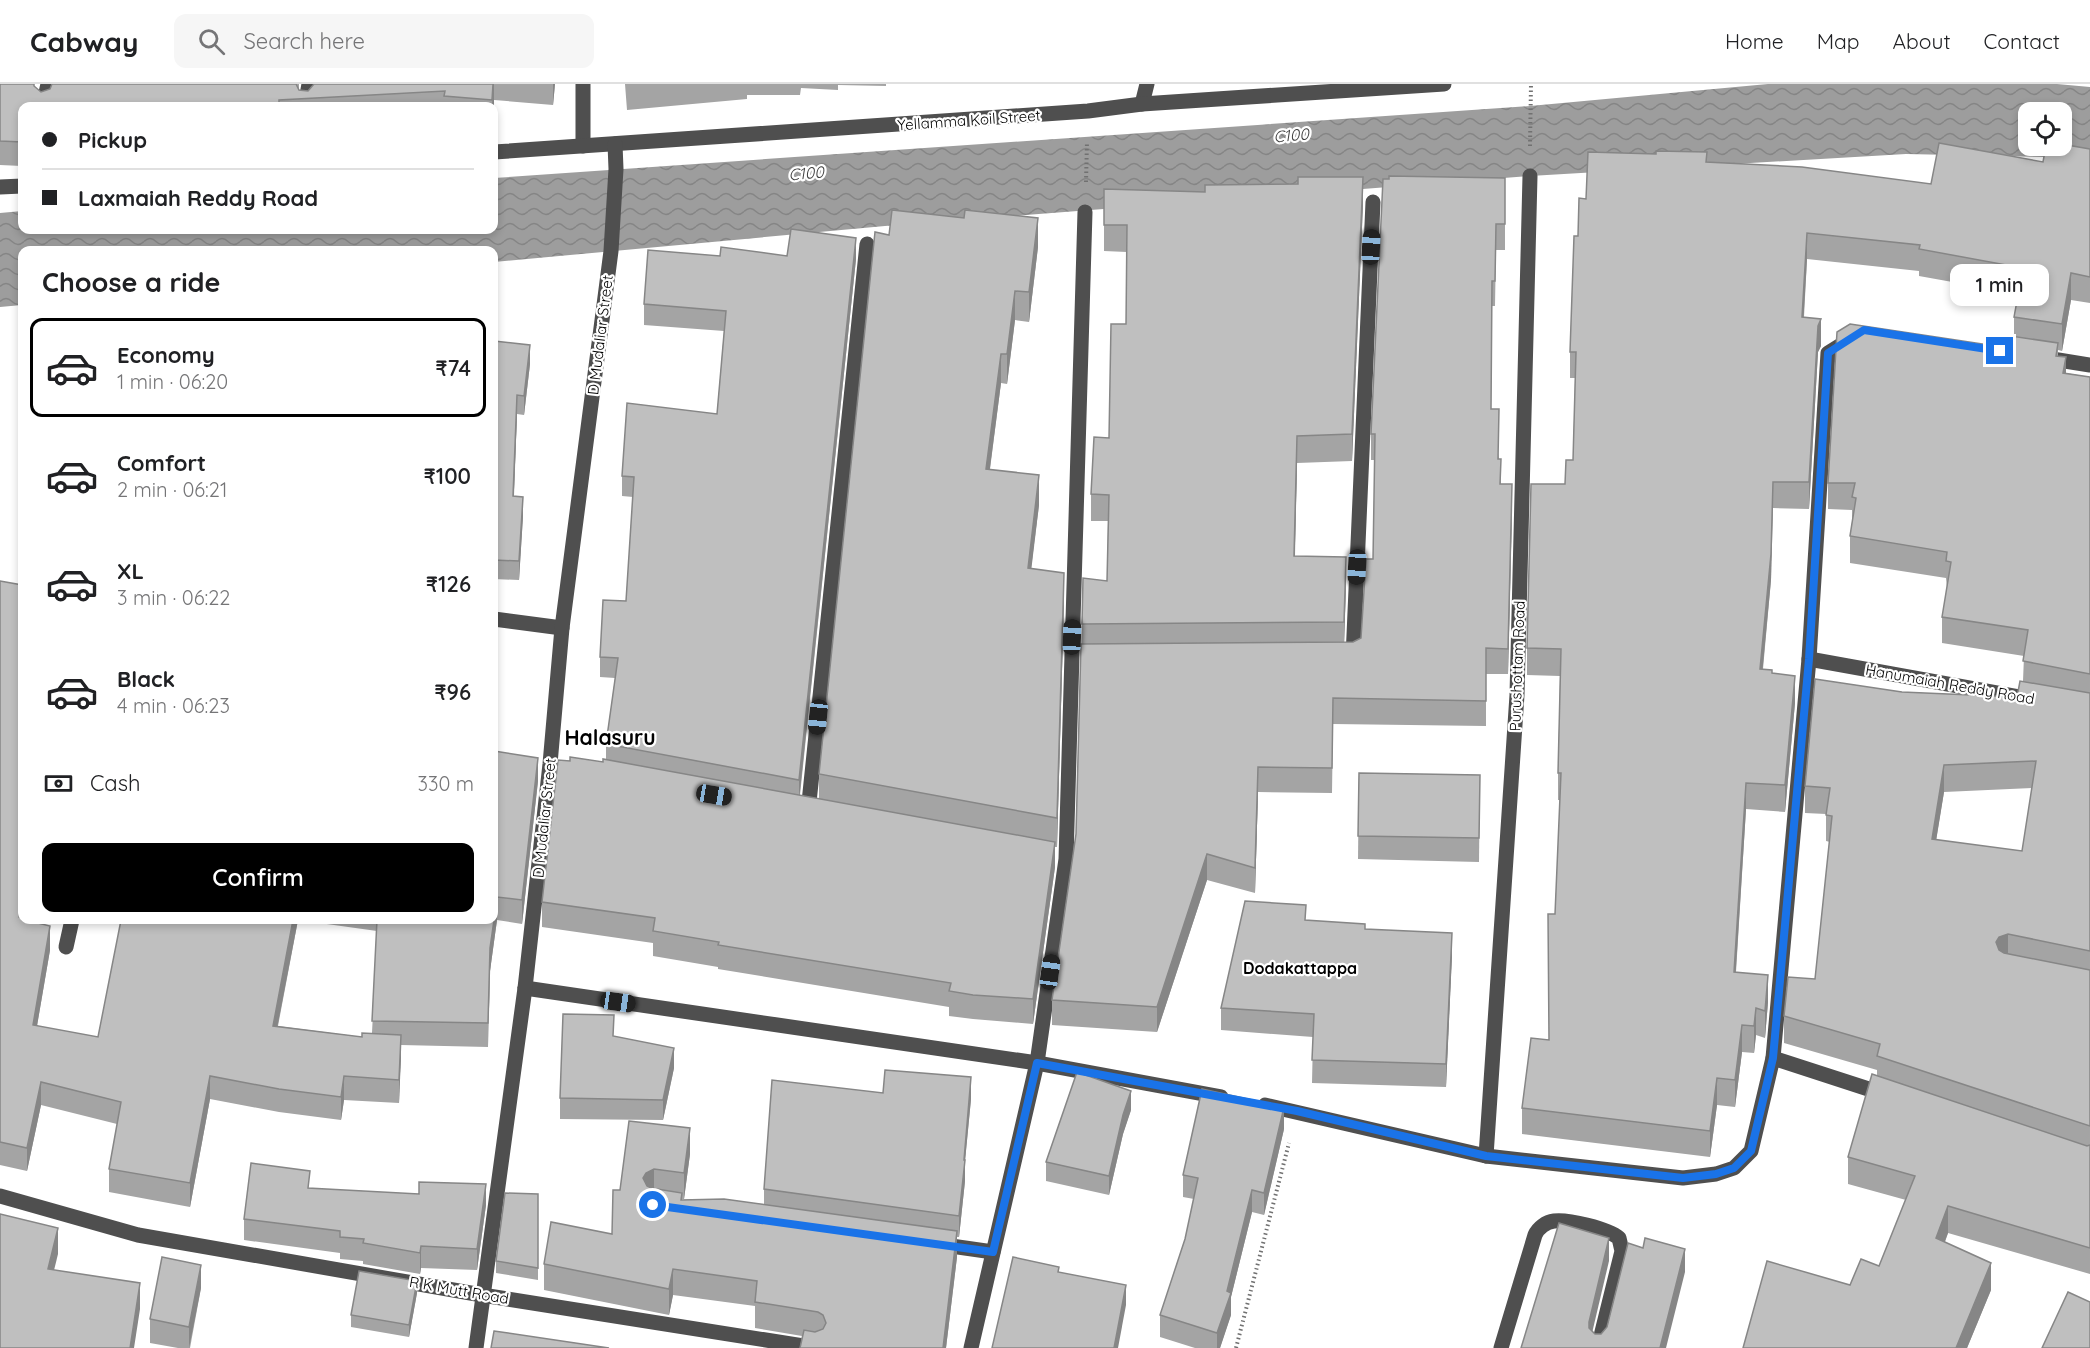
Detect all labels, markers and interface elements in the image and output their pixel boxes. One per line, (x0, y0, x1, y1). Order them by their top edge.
search box (174, 14, 594, 68)
text: Cabway (30, 24, 138, 59)
icon: search (195, 25, 228, 58)
text: Search here (243, 27, 365, 55)
text: Home (1725, 28, 1784, 54)
text: Map (1817, 28, 1860, 54)
text: About (1893, 28, 1951, 54)
text: Contact (1984, 28, 2060, 54)
map controls (2018, 102, 2072, 156)
button: locate (2018, 102, 2072, 156)
street label: Yellamma Koil Street (897, 106, 1041, 134)
water label: C100 (1272, 123, 1311, 147)
text: Pickup (78, 126, 147, 154)
water label: C100 (787, 161, 826, 185)
text: Laxmaiah Reddy Road (78, 184, 318, 212)
car (1361, 229, 1381, 265)
callout: 1 min (1950, 264, 2050, 306)
text: Choose a ride (42, 265, 220, 299)
text: 1 min (1976, 272, 2023, 297)
street label: D Mudaliar Street (583, 274, 617, 396)
route end (1986, 337, 2013, 364)
icon: car (45, 341, 99, 395)
text: Economy (117, 341, 215, 369)
text: ₹74 (435, 354, 471, 382)
text: 1 min · 06:20 (117, 369, 228, 394)
icon: car (45, 449, 99, 503)
text: Comfort (117, 449, 206, 477)
text: ₹100 (424, 462, 471, 490)
text: 2 min · 06:21 (117, 477, 227, 502)
car (1347, 549, 1367, 585)
icon: car (45, 557, 99, 611)
text: XL (117, 557, 144, 585)
text: ₹126 (426, 570, 471, 598)
text: 3 min · 06:22 (117, 585, 230, 610)
street label: Purushottam Road (1505, 600, 1529, 732)
car (1062, 619, 1082, 655)
street label: Hanumaiah Reddy Road (1864, 660, 2036, 708)
icon: car (45, 665, 99, 719)
text: Black (117, 665, 175, 693)
text: ₹96 (434, 678, 471, 706)
text: 4 min · 06:23 (117, 693, 230, 718)
car (807, 698, 829, 736)
district label: Halasuru (564, 724, 656, 750)
street label: D Mudaliar Street (528, 757, 560, 879)
icon: cash (42, 767, 75, 800)
text: Cash (90, 769, 141, 797)
text: 330 m (417, 771, 474, 796)
car (695, 783, 733, 807)
button: Confirm (42, 843, 474, 912)
car (1039, 953, 1061, 991)
district label: Dodakattappa (1243, 958, 1357, 978)
car (599, 991, 637, 1013)
route start (639, 1191, 666, 1218)
street label: R K Mutt Road (408, 1272, 510, 1308)

